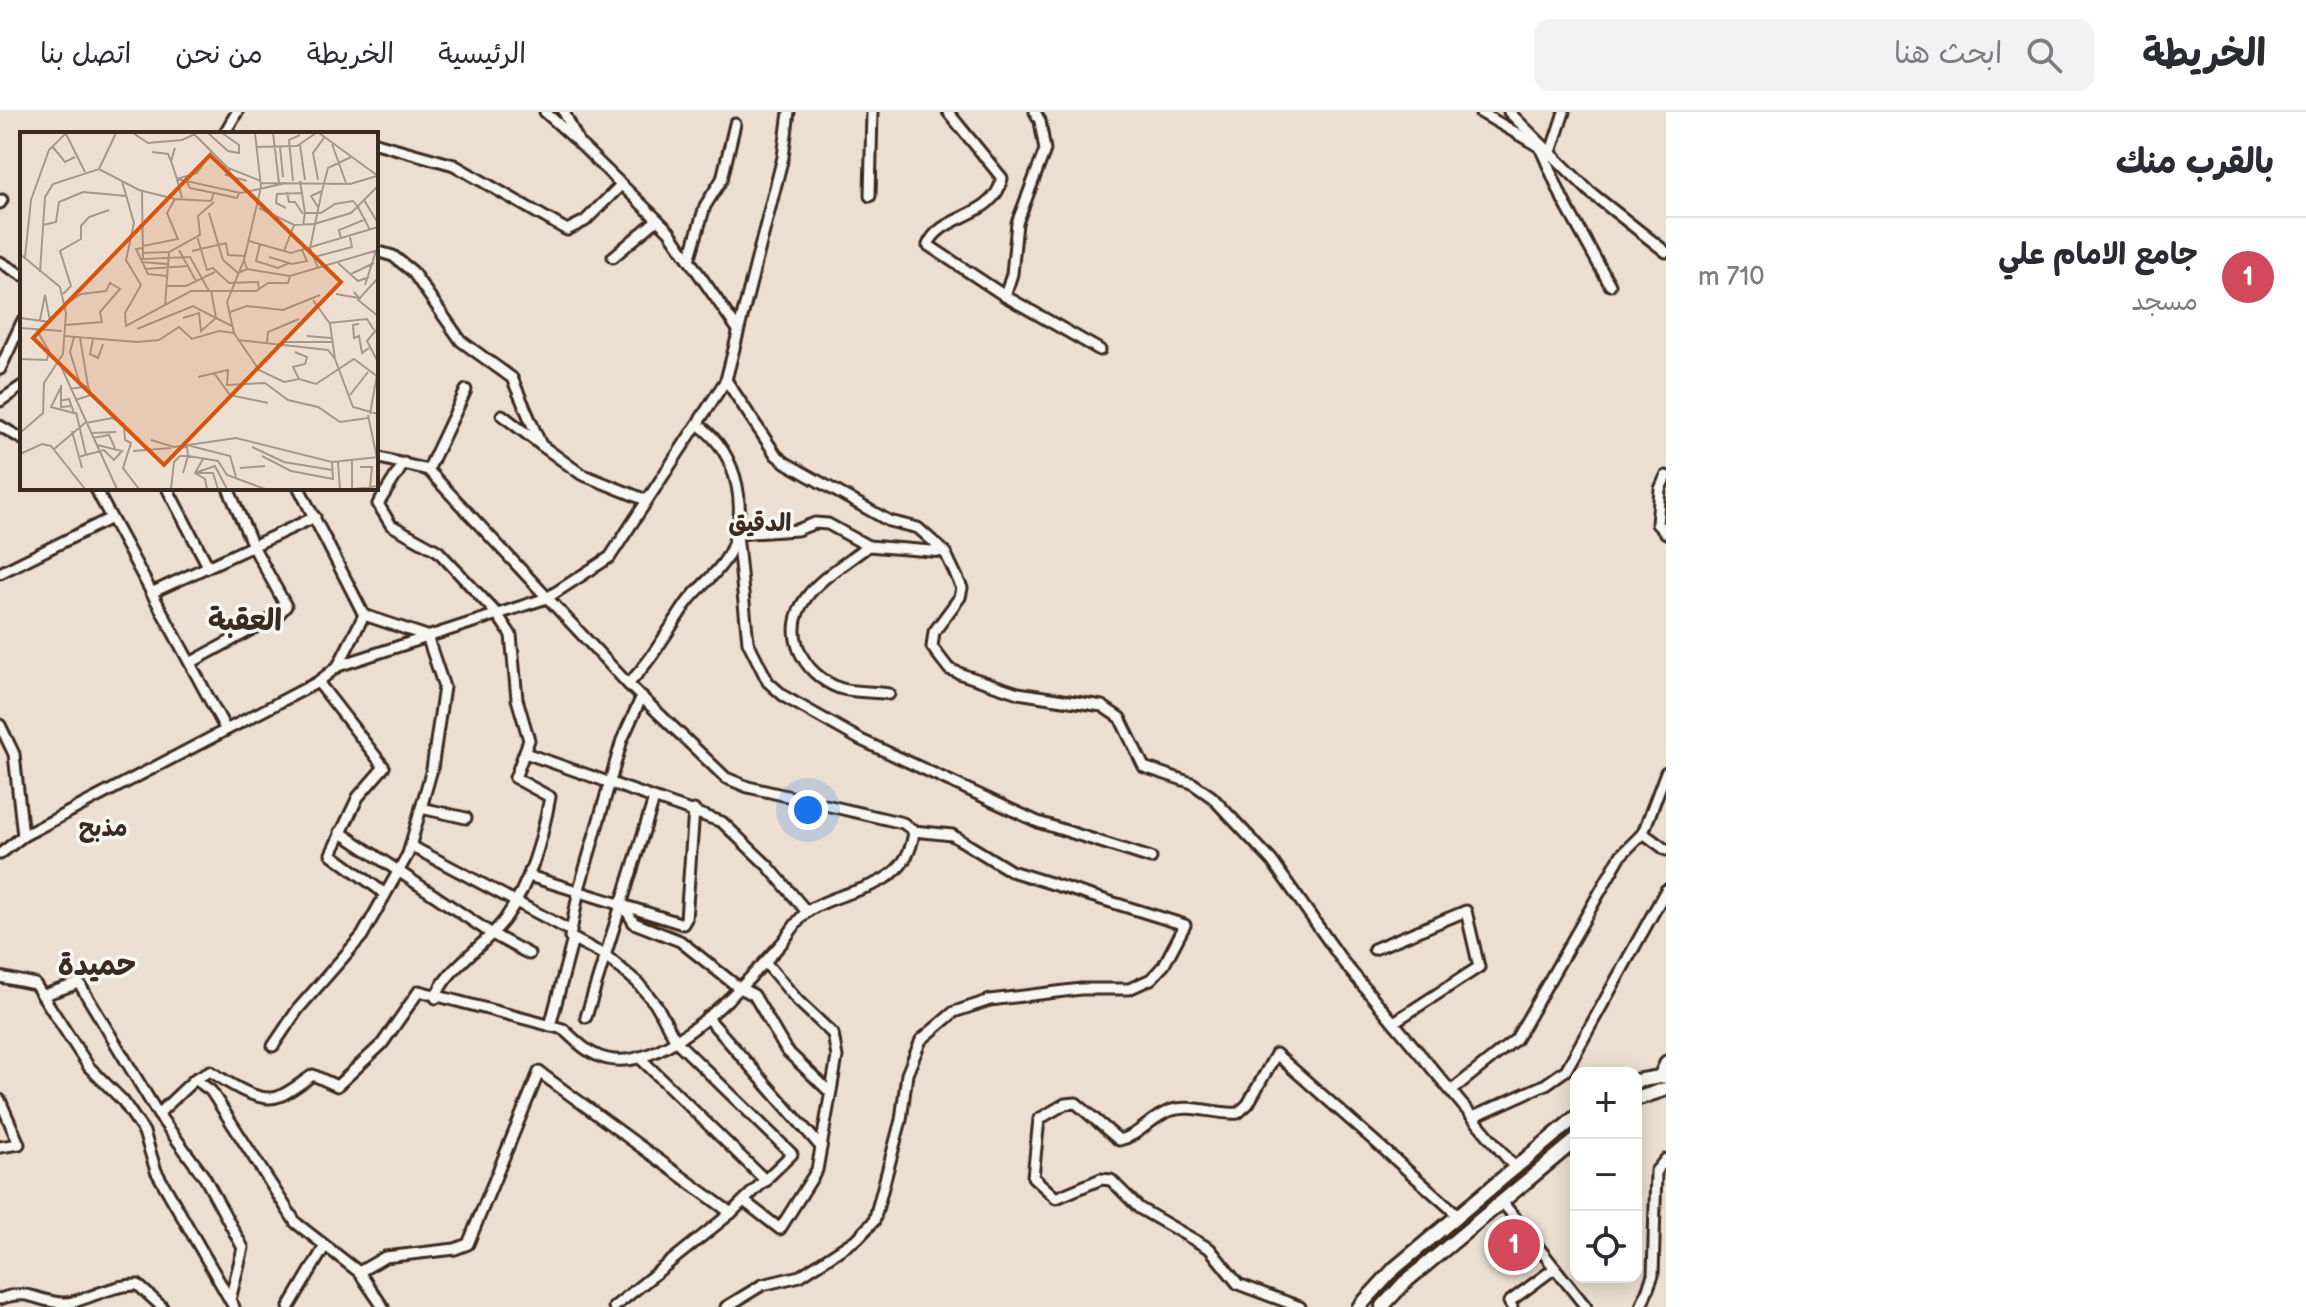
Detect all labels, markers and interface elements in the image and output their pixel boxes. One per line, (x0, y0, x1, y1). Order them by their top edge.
search box (1534, 19, 2094, 91)
text: الخريطة (2142, 32, 2266, 77)
icon: search (2022, 33, 2066, 77)
text: ابحث هنا (1894, 36, 2002, 72)
text: اتصل بنا (40, 38, 131, 71)
text: من نحن (175, 38, 263, 71)
text: الخريطة (307, 38, 394, 71)
text: الرئيسية (438, 38, 526, 71)
inset map (20, 132, 378, 490)
text: بالقرب منك (2116, 142, 2274, 183)
text: جامع الامام علي (1998, 237, 2198, 273)
text: 710 m (1698, 262, 1765, 293)
text: 1 (2243, 262, 2253, 293)
text: مسجد (2131, 287, 2198, 318)
district label: الدقيق (728, 509, 792, 538)
district label: العقبة (208, 603, 282, 639)
your location (788, 790, 828, 830)
district label: مذبح (79, 814, 127, 843)
district label: حميدة (58, 948, 136, 984)
map controls (1570, 1067, 1642, 1283)
button: + (1570, 1067, 1642, 1139)
button: − (1570, 1139, 1642, 1211)
button: locate (1570, 1211, 1642, 1283)
pin: 1 (1488, 1215, 1540, 1275)

